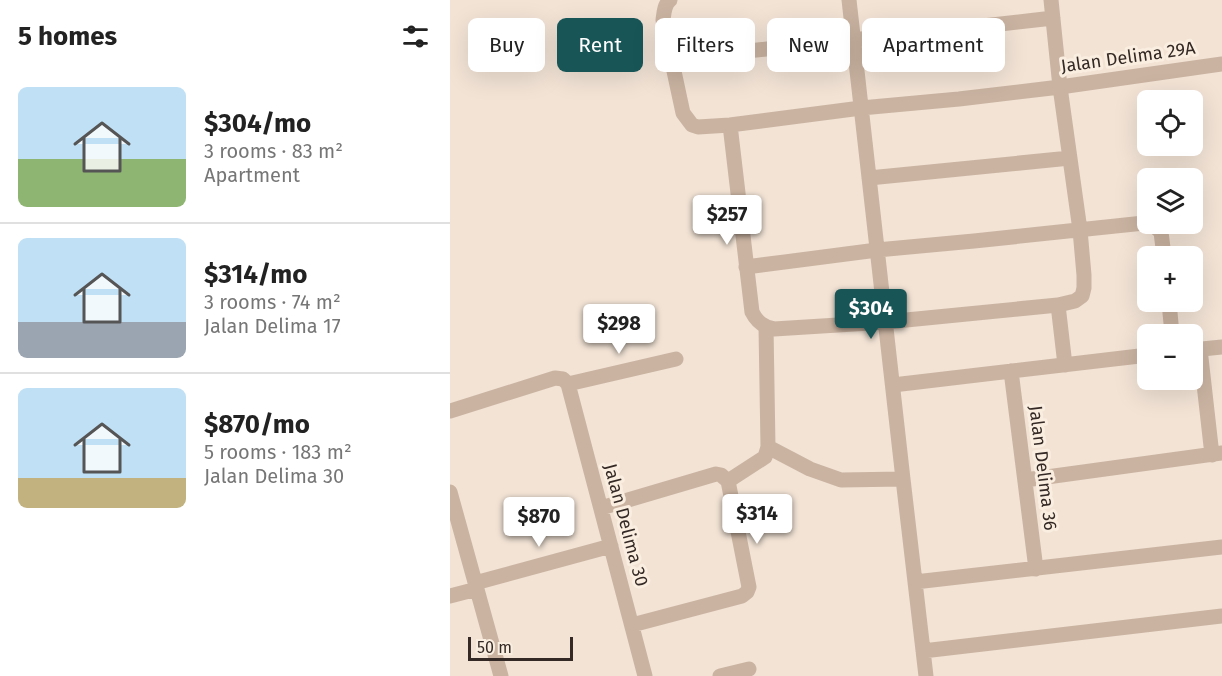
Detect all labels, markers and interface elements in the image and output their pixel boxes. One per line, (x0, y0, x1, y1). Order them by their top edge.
chip: Buy (468, 18, 545, 72)
chip: Rent (557, 18, 643, 72)
chip: Filters (655, 18, 755, 72)
chip: New (767, 18, 850, 72)
chip: Apartment (862, 18, 1005, 72)
icon: filters (399, 20, 432, 53)
text: 5 homes (18, 21, 117, 52)
street label: Jalan Delima 29A (1059, 37, 1197, 77)
map controls (1137, 90, 1203, 390)
button: locate (1137, 90, 1203, 156)
text: $304/mo (204, 108, 311, 139)
icon: home (66, 111, 138, 183)
text: 3 rooms · 83 m² (204, 139, 343, 163)
text: Apartment (204, 163, 300, 187)
button: layers (1137, 168, 1203, 234)
pin: $257 (691, 195, 763, 246)
text: $257 (707, 202, 747, 226)
button: + (1137, 246, 1203, 312)
text: $314/mo (204, 259, 307, 290)
icon: home (66, 262, 138, 334)
pin: $304 (835, 289, 907, 340)
text: 3 rooms · 74 m² (204, 290, 341, 314)
text: $304 (849, 296, 893, 320)
pin: $298 (583, 304, 655, 355)
text: $298 (597, 311, 641, 335)
text: Jalan Delima 17 (204, 314, 341, 338)
button: − (1137, 324, 1203, 390)
street label: Jalan Delima 36 (1024, 404, 1062, 532)
text: $870/mo (204, 409, 310, 440)
icon: home (66, 412, 138, 484)
text: 5 rooms · 183 m² (204, 440, 352, 464)
street label: Jalan Delima 30 (599, 461, 653, 589)
text: Jalan Delima 30 (204, 464, 344, 488)
pin: $314 (721, 494, 793, 545)
pin: $870 (503, 497, 575, 548)
text: $314 (736, 501, 778, 525)
text: $870 (517, 504, 561, 528)
scale bar (468, 634, 573, 662)
text: 50 m (477, 638, 512, 657)

